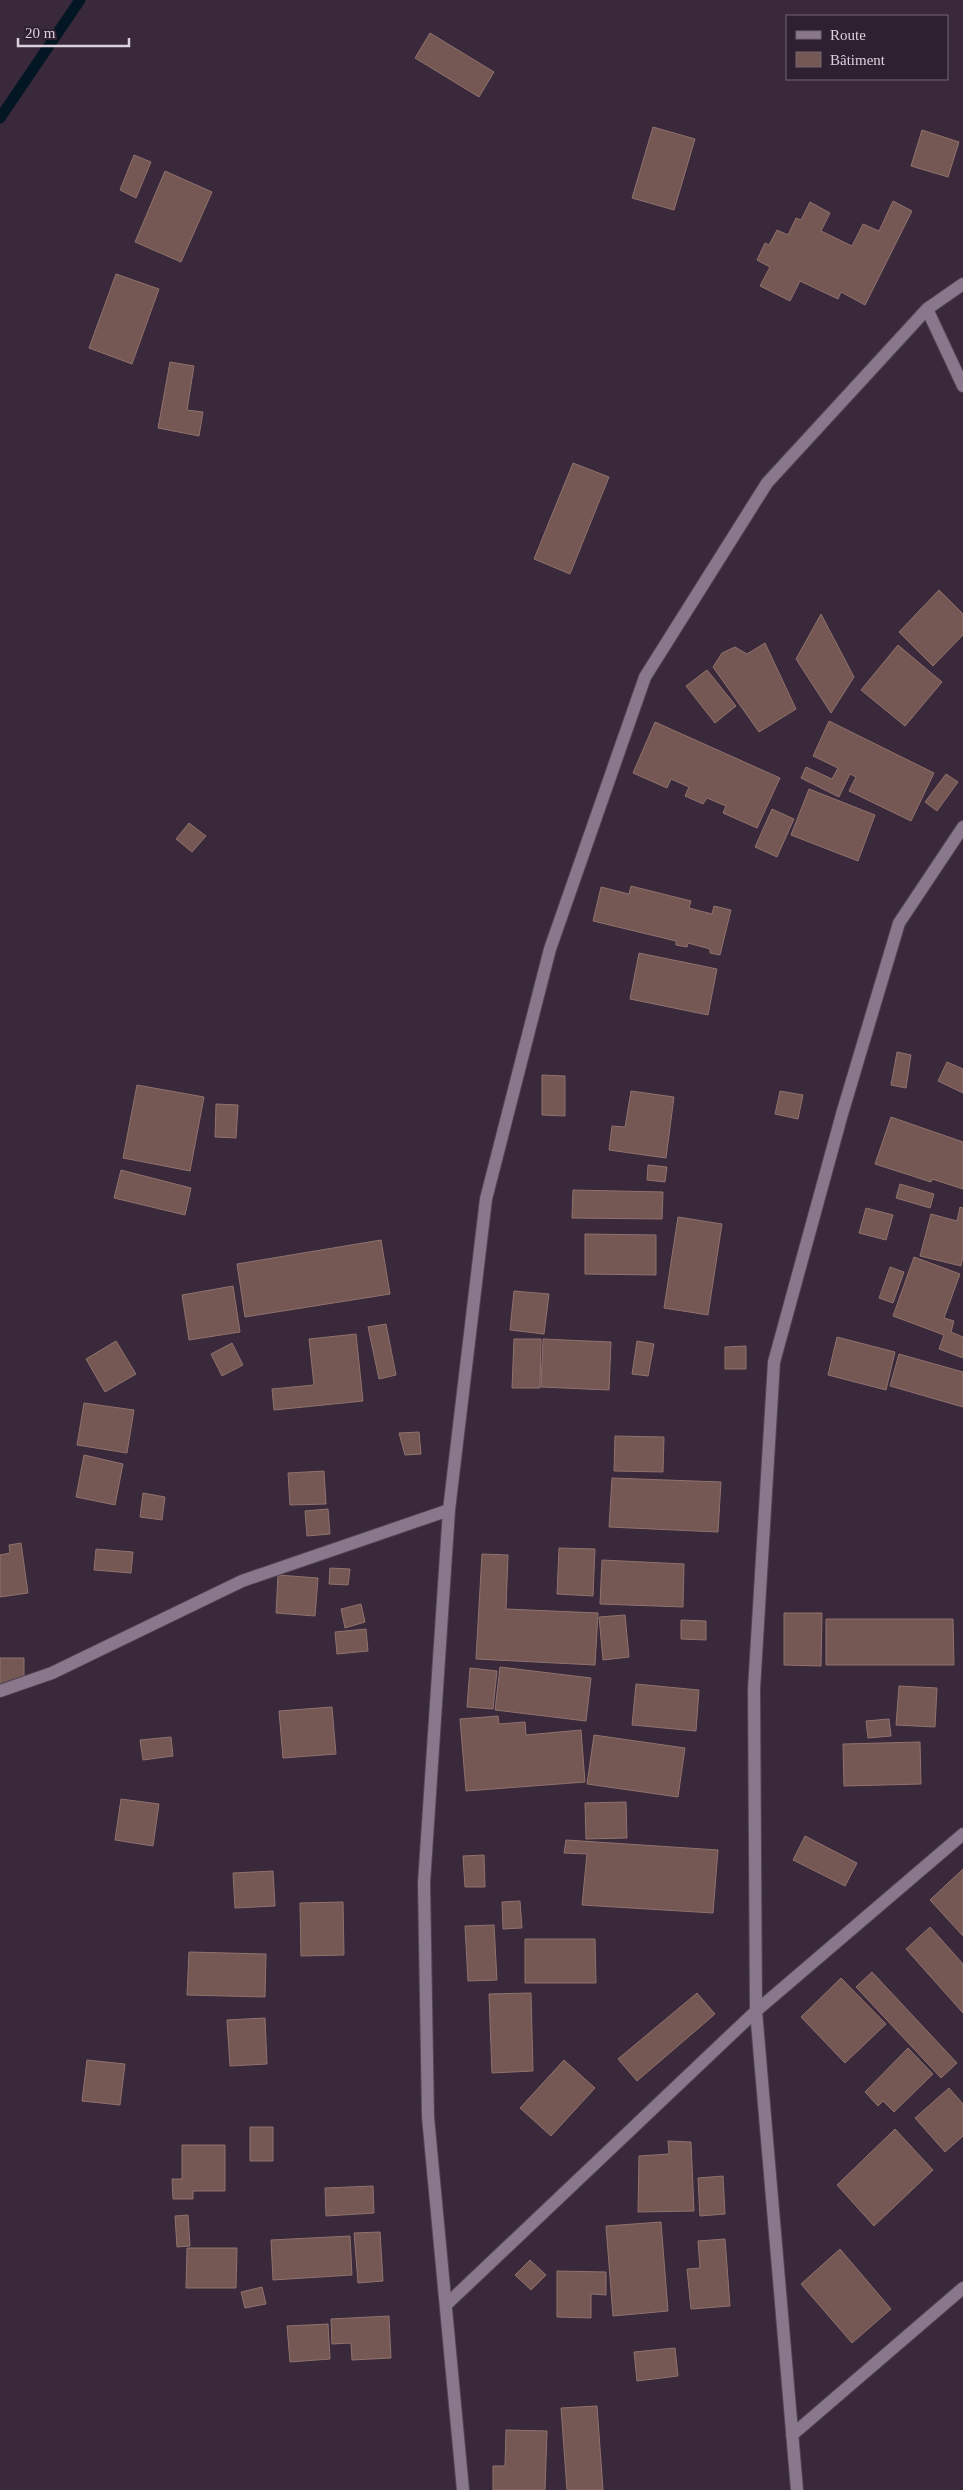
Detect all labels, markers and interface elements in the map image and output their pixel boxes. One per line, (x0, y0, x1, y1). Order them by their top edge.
scale bar (18, 15, 129, 47)
legend (786, 15, 948, 80)
text: 20 m (25, 25, 56, 41)
text: Route (830, 27, 866, 43)
text: Bâtiment (830, 52, 886, 68)

